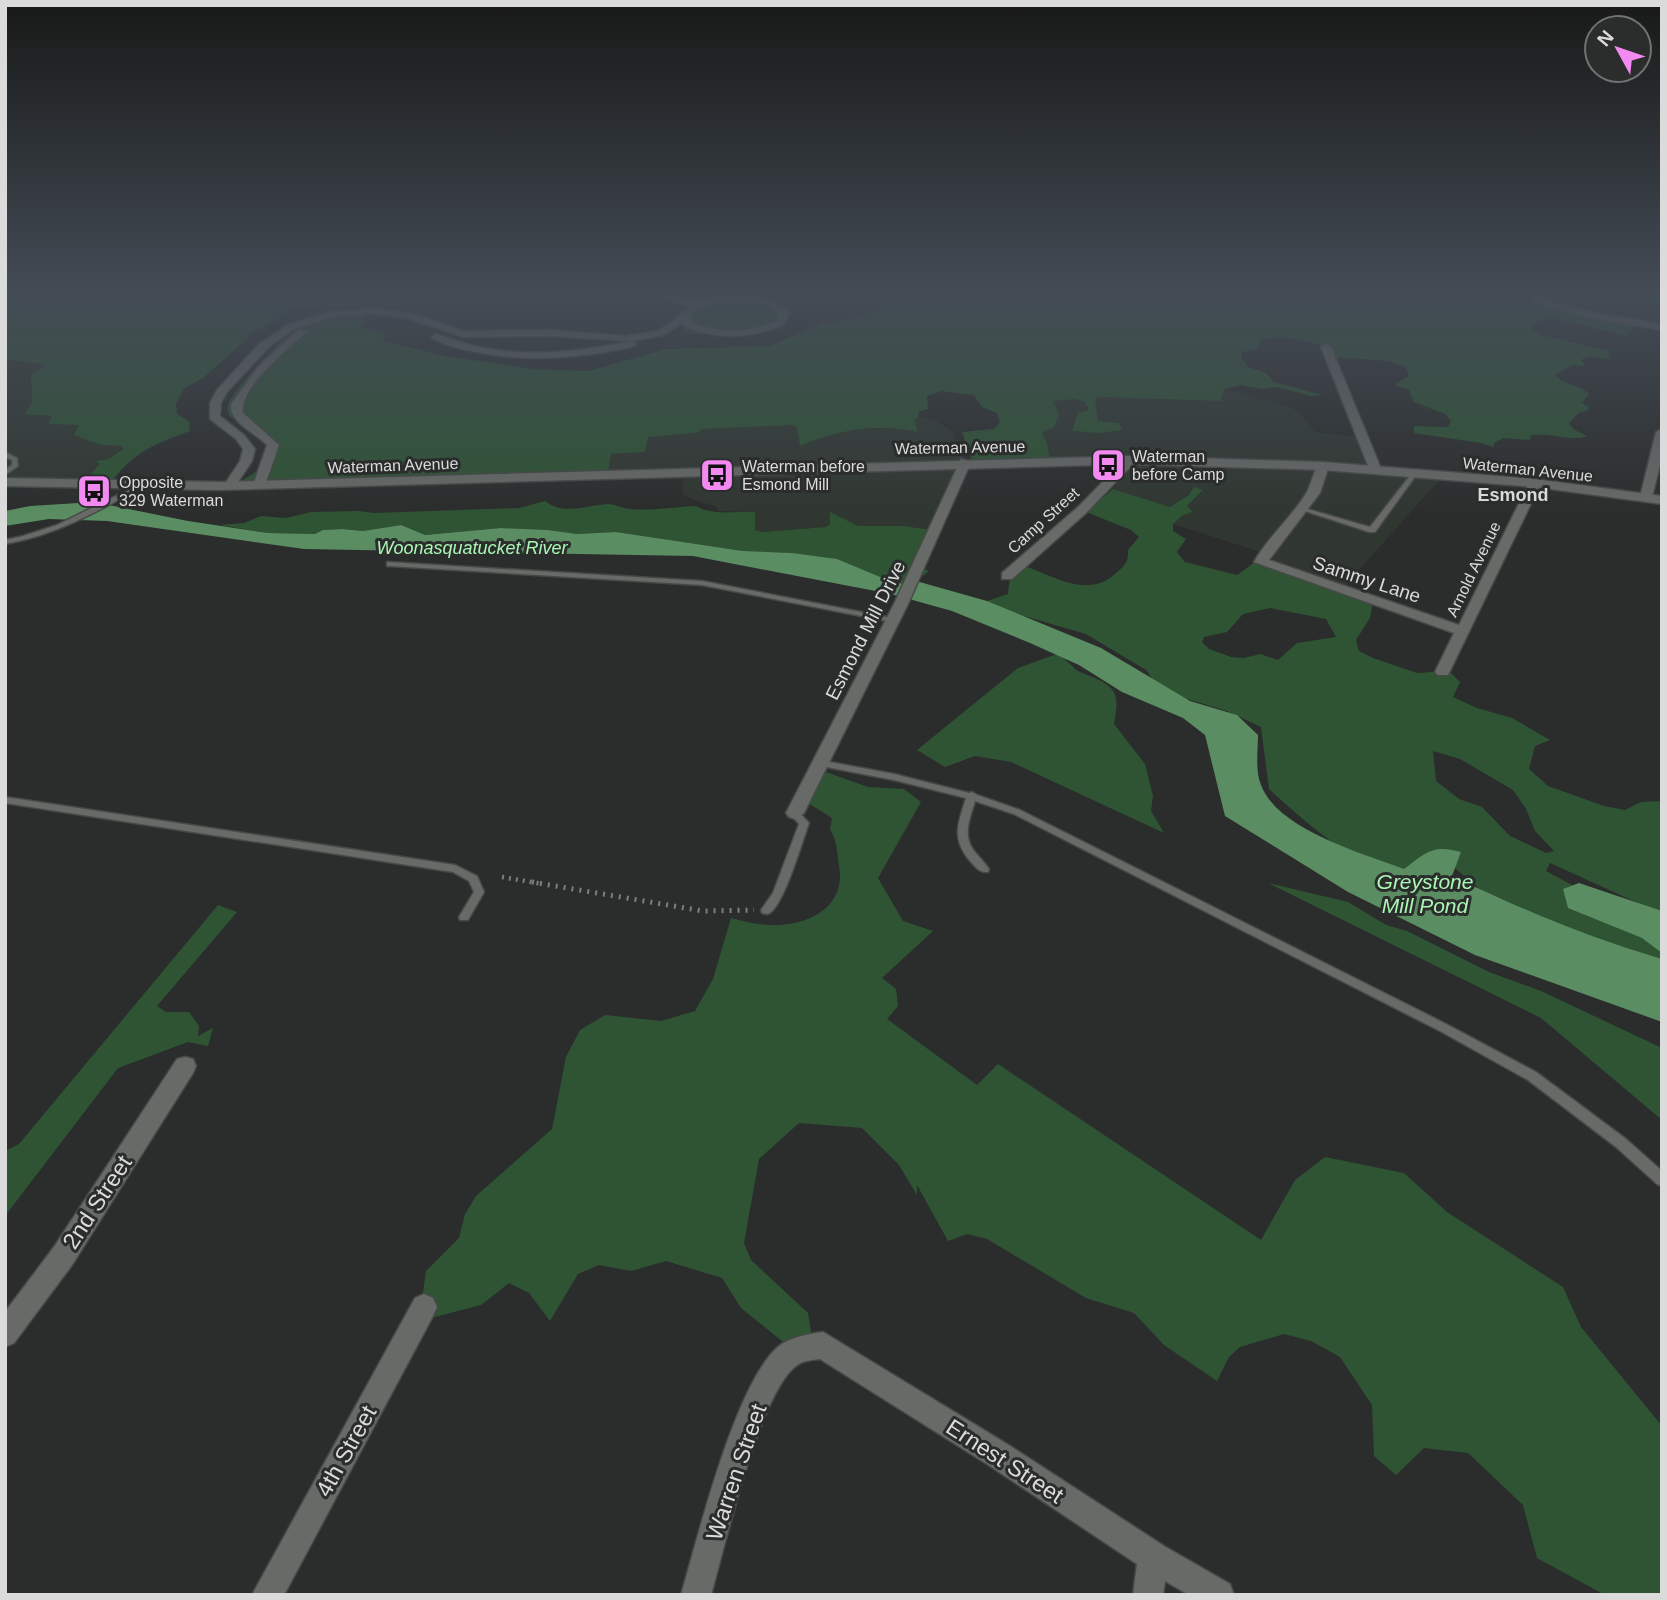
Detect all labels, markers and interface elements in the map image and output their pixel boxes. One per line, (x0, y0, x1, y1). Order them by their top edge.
north arrow (1583, 14, 1653, 84)
text: N (1593, 26, 1618, 50)
street label: Waterman Avenue (894, 438, 1026, 457)
bus stop icon: Waterman before Camp (1089, 446, 1127, 484)
place label: Waterman before Camp (1132, 448, 1225, 483)
street label: Waterman Avenue (1462, 454, 1594, 485)
street label: Waterman Avenue (327, 455, 459, 476)
bus stop icon: Waterman before Esmond Mill (698, 456, 736, 494)
place label: Waterman before Esmond Mill (742, 458, 865, 493)
bus stop icon: Opposite 329 Waterman (75, 472, 113, 510)
place label: Opposite 329 Waterman (119, 474, 223, 509)
street label: Camp Street (1004, 484, 1083, 557)
district label: Esmond (1477, 485, 1549, 505)
street label: Arnold Avenue (1443, 519, 1504, 620)
water label: Woonasquatucket River (376, 538, 569, 558)
street label: Sammy Lane (1310, 552, 1423, 607)
street label: Esmond Mill Drive (821, 557, 910, 703)
water label: Greystone Mill Pond (1377, 870, 1473, 917)
street label: 2nd Street (57, 1150, 137, 1254)
street label: Warren Street (701, 1400, 772, 1544)
street label: 4th Street (310, 1401, 382, 1501)
street label: Ernest Street (942, 1414, 1069, 1509)

